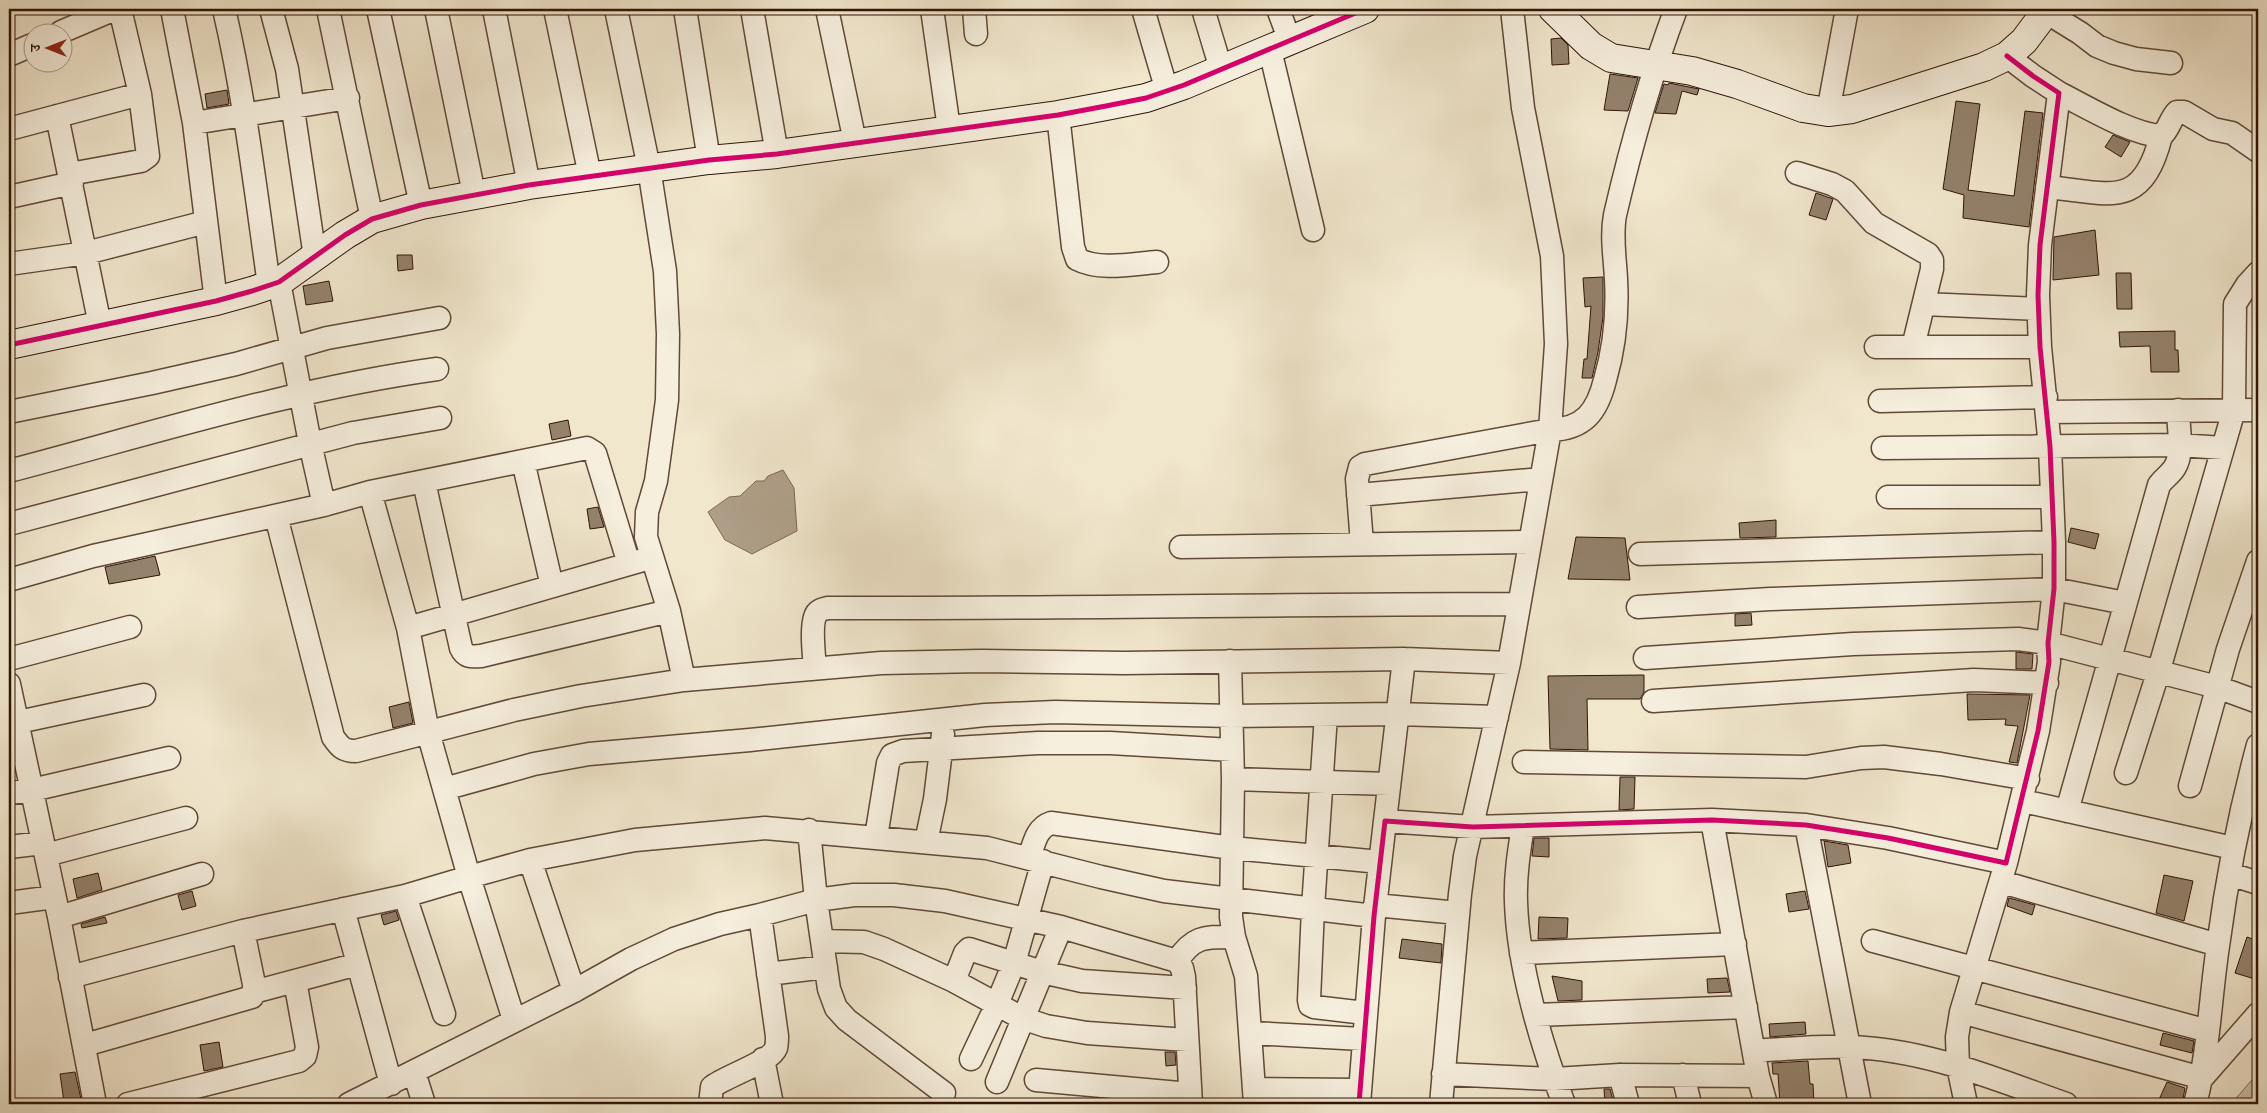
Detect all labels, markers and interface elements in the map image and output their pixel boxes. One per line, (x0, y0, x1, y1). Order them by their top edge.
north arrow (22, 22, 72, 72)
text: उ (27, 44, 44, 53)

